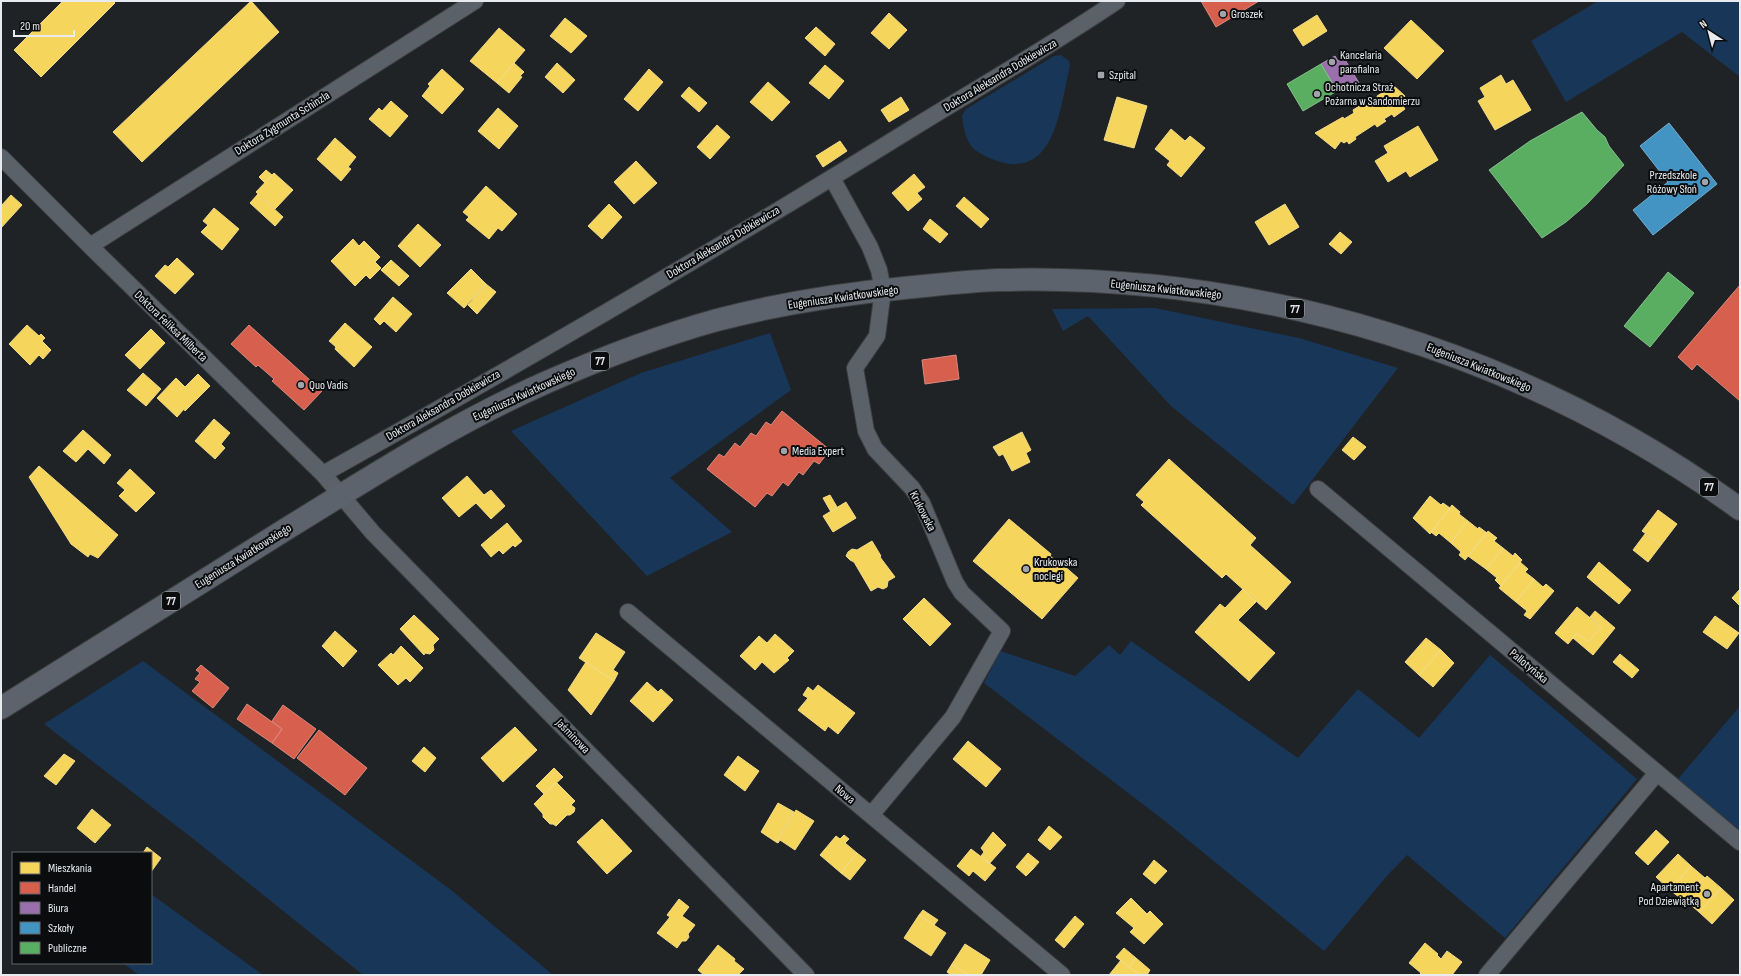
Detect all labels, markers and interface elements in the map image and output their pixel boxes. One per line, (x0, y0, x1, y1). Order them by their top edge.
place label: Groszek (1231, 7, 1263, 22)
marker: Groszek (1218, 9, 1228, 19)
scale bar (14, 12, 74, 38)
north arrow (1689, 12, 1729, 52)
text: N (1697, 17, 1710, 31)
text: 20 m (20, 19, 40, 34)
street label: Doktora Aleksandra Dobkiewicza (941, 35, 1060, 115)
place label: Kancelaria parafialna (1340, 48, 1382, 77)
marker: Kancelaria parafialna (1327, 57, 1337, 67)
place label: Szpital (1109, 68, 1136, 83)
marker: Szpital (1096, 70, 1106, 80)
place label: Ochotnicza Straż Pożarna w Sandomierzu (1325, 80, 1420, 109)
street label: Doktora Zygmunta Schinzla (232, 88, 333, 159)
marker: Ochotnicza Straż Pożarna w Sandomierzu (1312, 89, 1322, 99)
place label: Przedszkole Różowy Słoń (1647, 168, 1697, 197)
marker: Przedszkole Różowy Słoń (1700, 177, 1710, 187)
street label: Doktora Aleksandra Dobkiewicza (664, 202, 783, 282)
street label: Eugeniusza Kwiatkowskiego (1110, 276, 1222, 303)
street label: Eugeniusza Kwiatkowskiego (787, 282, 899, 313)
street label: Doktora Feliksa Milberta (131, 288, 211, 365)
road number: 77 (1286, 300, 1304, 318)
street label: Eugeniusza Kwiatkowskiego (1424, 340, 1533, 395)
road number: 77 (591, 352, 609, 370)
street label: Eugeniusza Kwiatkowskiego (471, 364, 578, 425)
street label: Doktora Aleksandra Dobkiewicza (383, 366, 503, 444)
place label: Quo Vadis (309, 378, 348, 393)
marker: Quo Vadis (296, 380, 306, 390)
place label: Media Expert (792, 444, 845, 459)
marker: Media Expert (779, 446, 789, 456)
road number: 77 (1700, 478, 1718, 496)
street label: Krukowska (906, 488, 939, 534)
street label: Eugeniusza Kwiatkowskiego (192, 521, 294, 592)
place label: Krukowska noclegi (1034, 555, 1078, 584)
marker: Krukowska noclegi (1021, 564, 1031, 574)
road number: 77 (162, 592, 180, 610)
street label: Pallotyńska (1506, 646, 1551, 687)
street label: Jaśminowa (552, 715, 593, 757)
street label: Nowa (831, 781, 858, 808)
legend (12, 852, 152, 964)
text: Mieszkania (48, 861, 92, 876)
place label: Apartament Pod Dziewiątką (1638, 880, 1699, 909)
text: Handel (48, 881, 76, 896)
marker: Apartament Pod Dziewiątką (1702, 889, 1712, 899)
text: Biura (48, 901, 69, 916)
text: Szkoły (48, 921, 74, 936)
text: Publiczne (48, 941, 87, 956)

